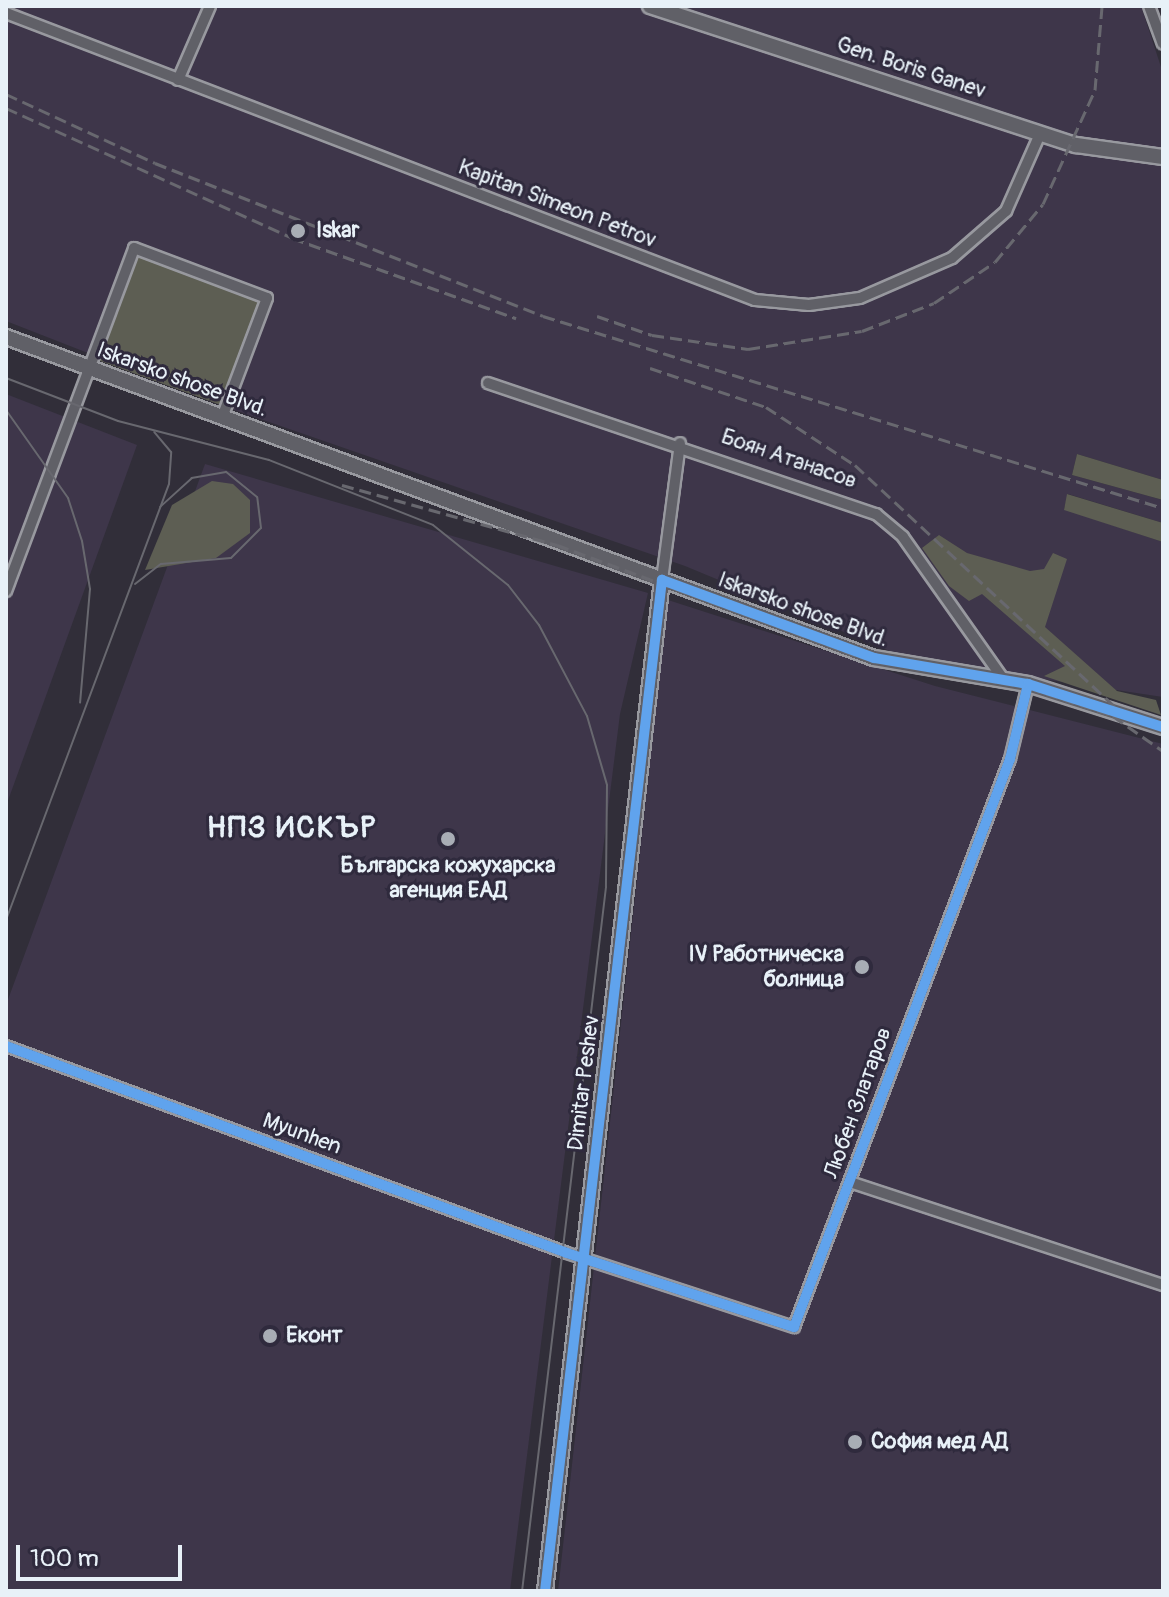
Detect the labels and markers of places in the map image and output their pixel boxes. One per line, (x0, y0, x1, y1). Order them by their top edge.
place label: Iskar (316, 218, 359, 244)
marker: Iskar (287, 220, 309, 242)
marker: Българска кожухарска агенция ЕАД (439, 830, 457, 848)
place label: Българска кожухарска агенция ЕАД (340, 852, 556, 904)
place label: IV Работническа болница (688, 941, 844, 992)
marker: IV Работническа болница (851, 956, 873, 978)
place label: Еконт (286, 1323, 343, 1349)
marker: Еконт (261, 1327, 279, 1345)
place label: София мед АД (871, 1429, 1008, 1455)
marker: София мед АД (846, 1433, 864, 1451)

